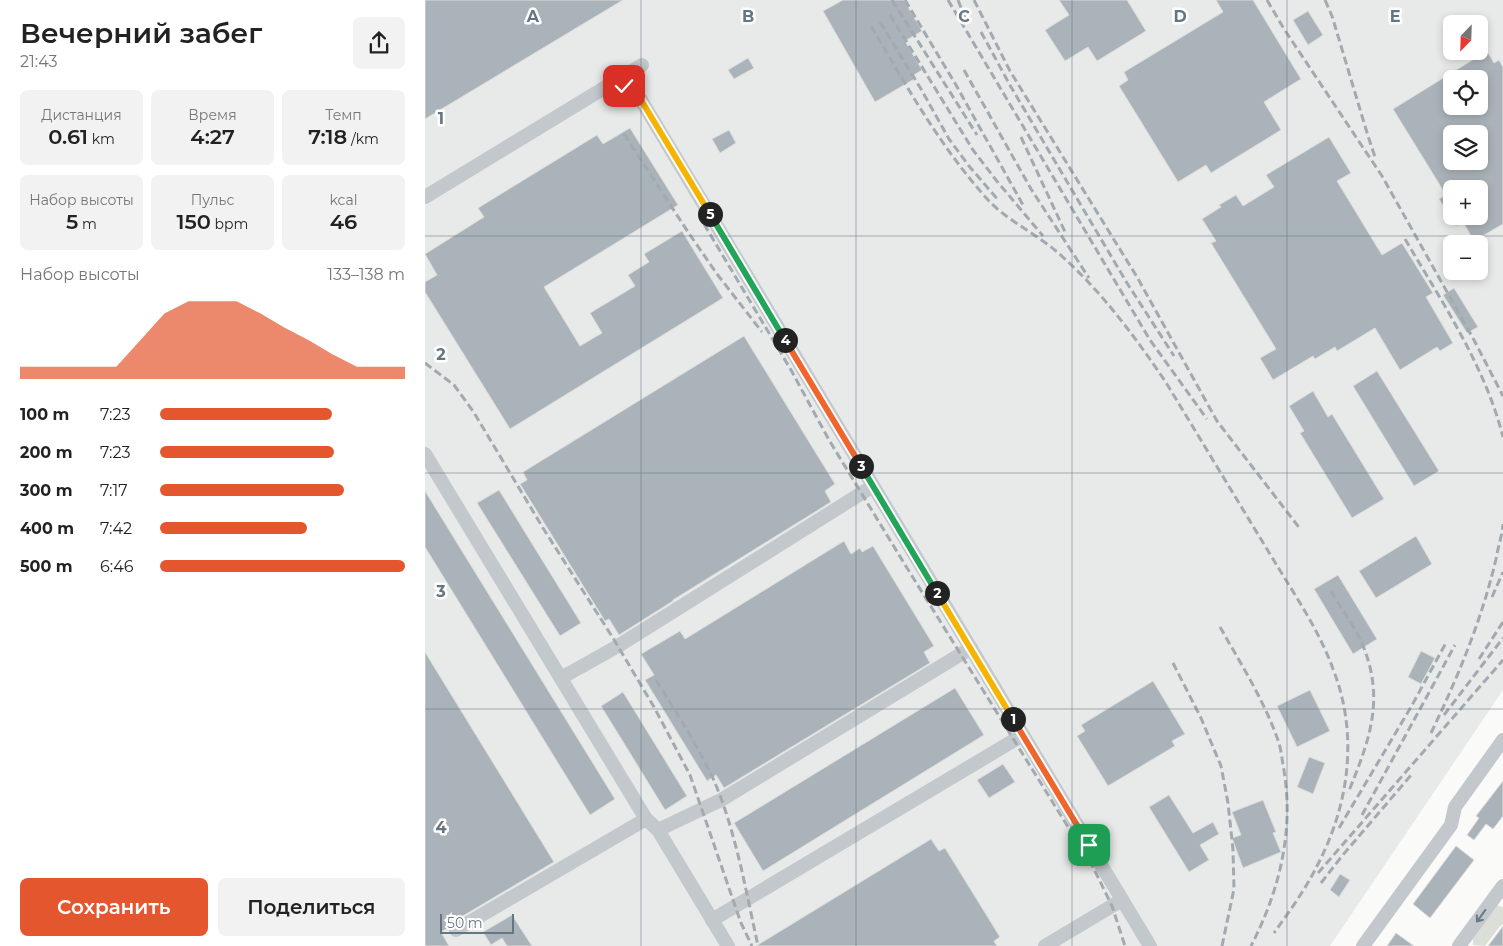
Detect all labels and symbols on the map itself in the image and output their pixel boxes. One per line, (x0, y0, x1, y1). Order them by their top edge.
text: A (526, 7, 540, 26)
text: B (742, 7, 754, 26)
text: C (958, 7, 970, 26)
text: D (1173, 7, 1187, 26)
text: E (1390, 7, 1400, 26)
north arrow (1443, 15, 1487, 60)
pin (603, 65, 645, 107)
text: 1 (438, 109, 444, 128)
pin: 5 (697, 202, 723, 226)
pin: 4 (773, 328, 797, 352)
text: 2 (436, 345, 446, 364)
pin: 3 (849, 454, 873, 478)
pin: 2 (925, 580, 949, 606)
text: 3 (435, 582, 446, 601)
pin: 1 (1001, 706, 1025, 732)
text: 4 (435, 818, 447, 837)
pin (1068, 824, 1110, 866)
one-way arrow (1476, 909, 1486, 923)
scale bar (440, 911, 514, 934)

